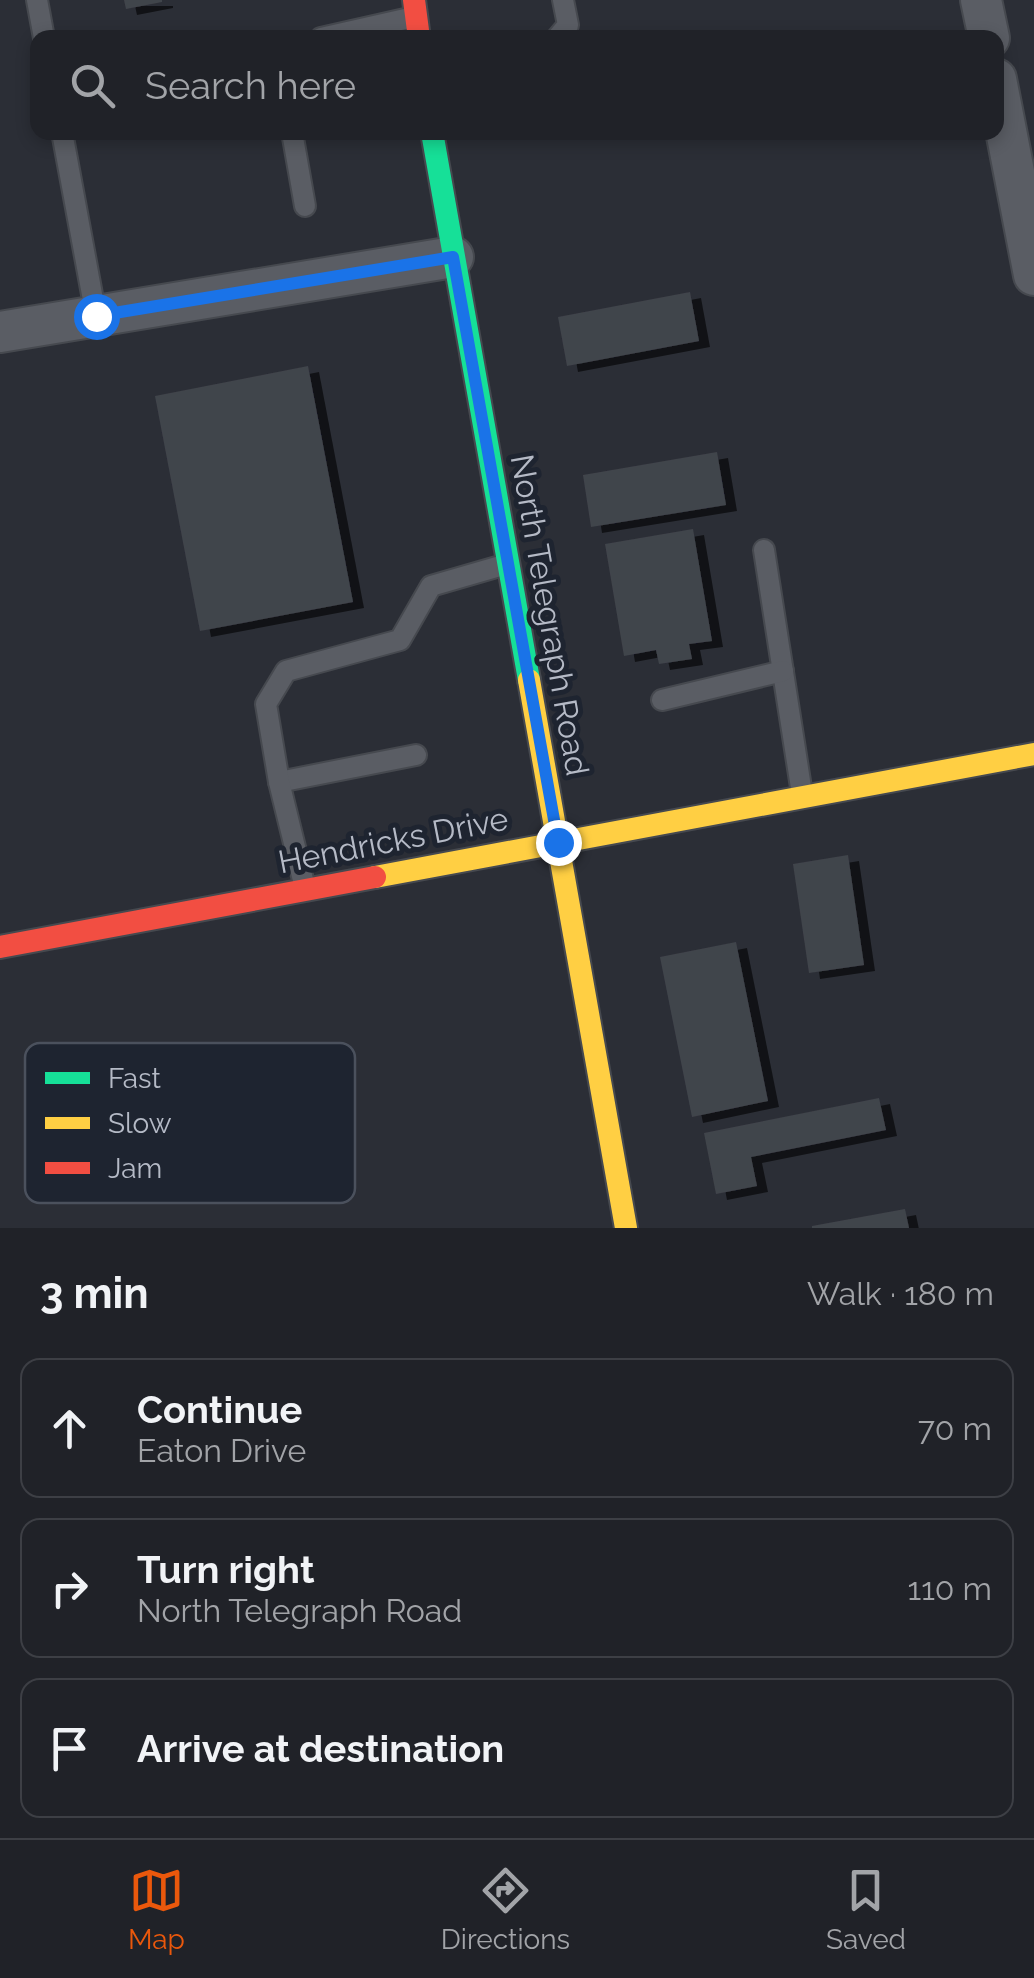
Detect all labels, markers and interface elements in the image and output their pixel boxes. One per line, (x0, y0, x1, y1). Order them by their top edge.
search box (30, 30, 1004, 140)
icon: search (65, 58, 120, 113)
text: Search here (145, 63, 356, 108)
route start (74, 294, 120, 340)
street label: North Telegraph Road (504, 452, 596, 778)
street label: Hendricks Drive (275, 800, 511, 880)
route end (536, 820, 582, 866)
legend (25, 1043, 355, 1203)
text: Fast (108, 1062, 161, 1095)
text: Slow (108, 1107, 172, 1140)
text: Jam (108, 1152, 162, 1185)
text: 3 min (40, 1269, 149, 1318)
text: Walk · 180 m (807, 1275, 994, 1312)
text: Continue (137, 1387, 302, 1432)
icon: ahead (42, 1401, 97, 1456)
text: 70 m (918, 1410, 992, 1447)
text: Eaton Drive (137, 1432, 306, 1469)
text: Turn right (137, 1547, 314, 1592)
icon: right (42, 1561, 97, 1616)
text: 110 m (907, 1570, 992, 1607)
text: North Telegraph Road (137, 1592, 462, 1629)
icon: arrive (42, 1721, 97, 1776)
text: Arrive at destination (137, 1726, 504, 1771)
tab: Map (128, 1863, 185, 1956)
tab: Directions (441, 1863, 570, 1956)
tab: Saved (826, 1863, 906, 1956)

